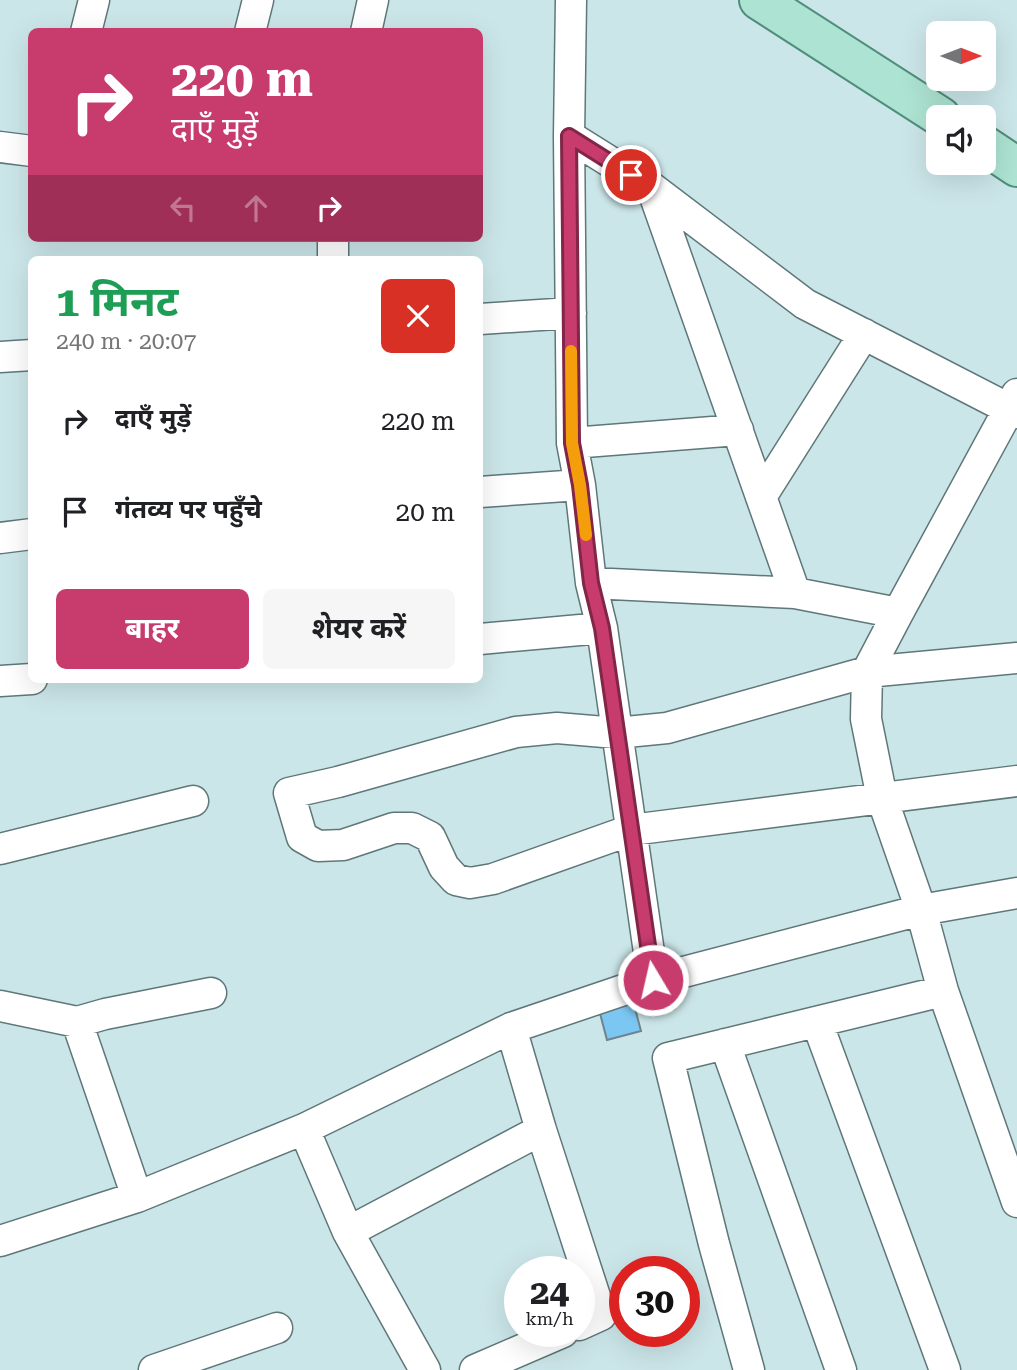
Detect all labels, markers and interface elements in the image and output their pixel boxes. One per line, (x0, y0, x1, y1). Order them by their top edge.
north arrow (926, 21, 996, 91)
map controls (926, 21, 996, 175)
text: 220 m (171, 51, 313, 108)
icon: right (56, 56, 147, 147)
button: sound (926, 105, 996, 175)
text: दाएँ मुड़ें (171, 110, 258, 148)
pin (601, 145, 661, 205)
icon: arrive (612, 156, 650, 194)
icon: left (164, 189, 202, 227)
icon: ahead (237, 189, 275, 227)
icon: right (310, 189, 348, 227)
text: 1 मिनट (56, 277, 178, 326)
button: close (381, 279, 455, 353)
text: 240 m · 20:07 (56, 328, 196, 355)
icon: right (56, 402, 94, 440)
text: दाएँ मुड़ें (115, 403, 191, 433)
text: 220 m (381, 406, 455, 436)
icon: arrive (56, 493, 94, 531)
text: गंतव्य पर पहुँचे (115, 494, 262, 524)
text: 20 m (396, 497, 455, 527)
button: बाहर (56, 589, 249, 669)
button: शेयर करें (263, 589, 455, 669)
position arrow (616, 943, 690, 1017)
speed limit sign: 30 (609, 1256, 700, 1347)
text: 24 (530, 1272, 569, 1313)
text: km/h (525, 1308, 574, 1329)

